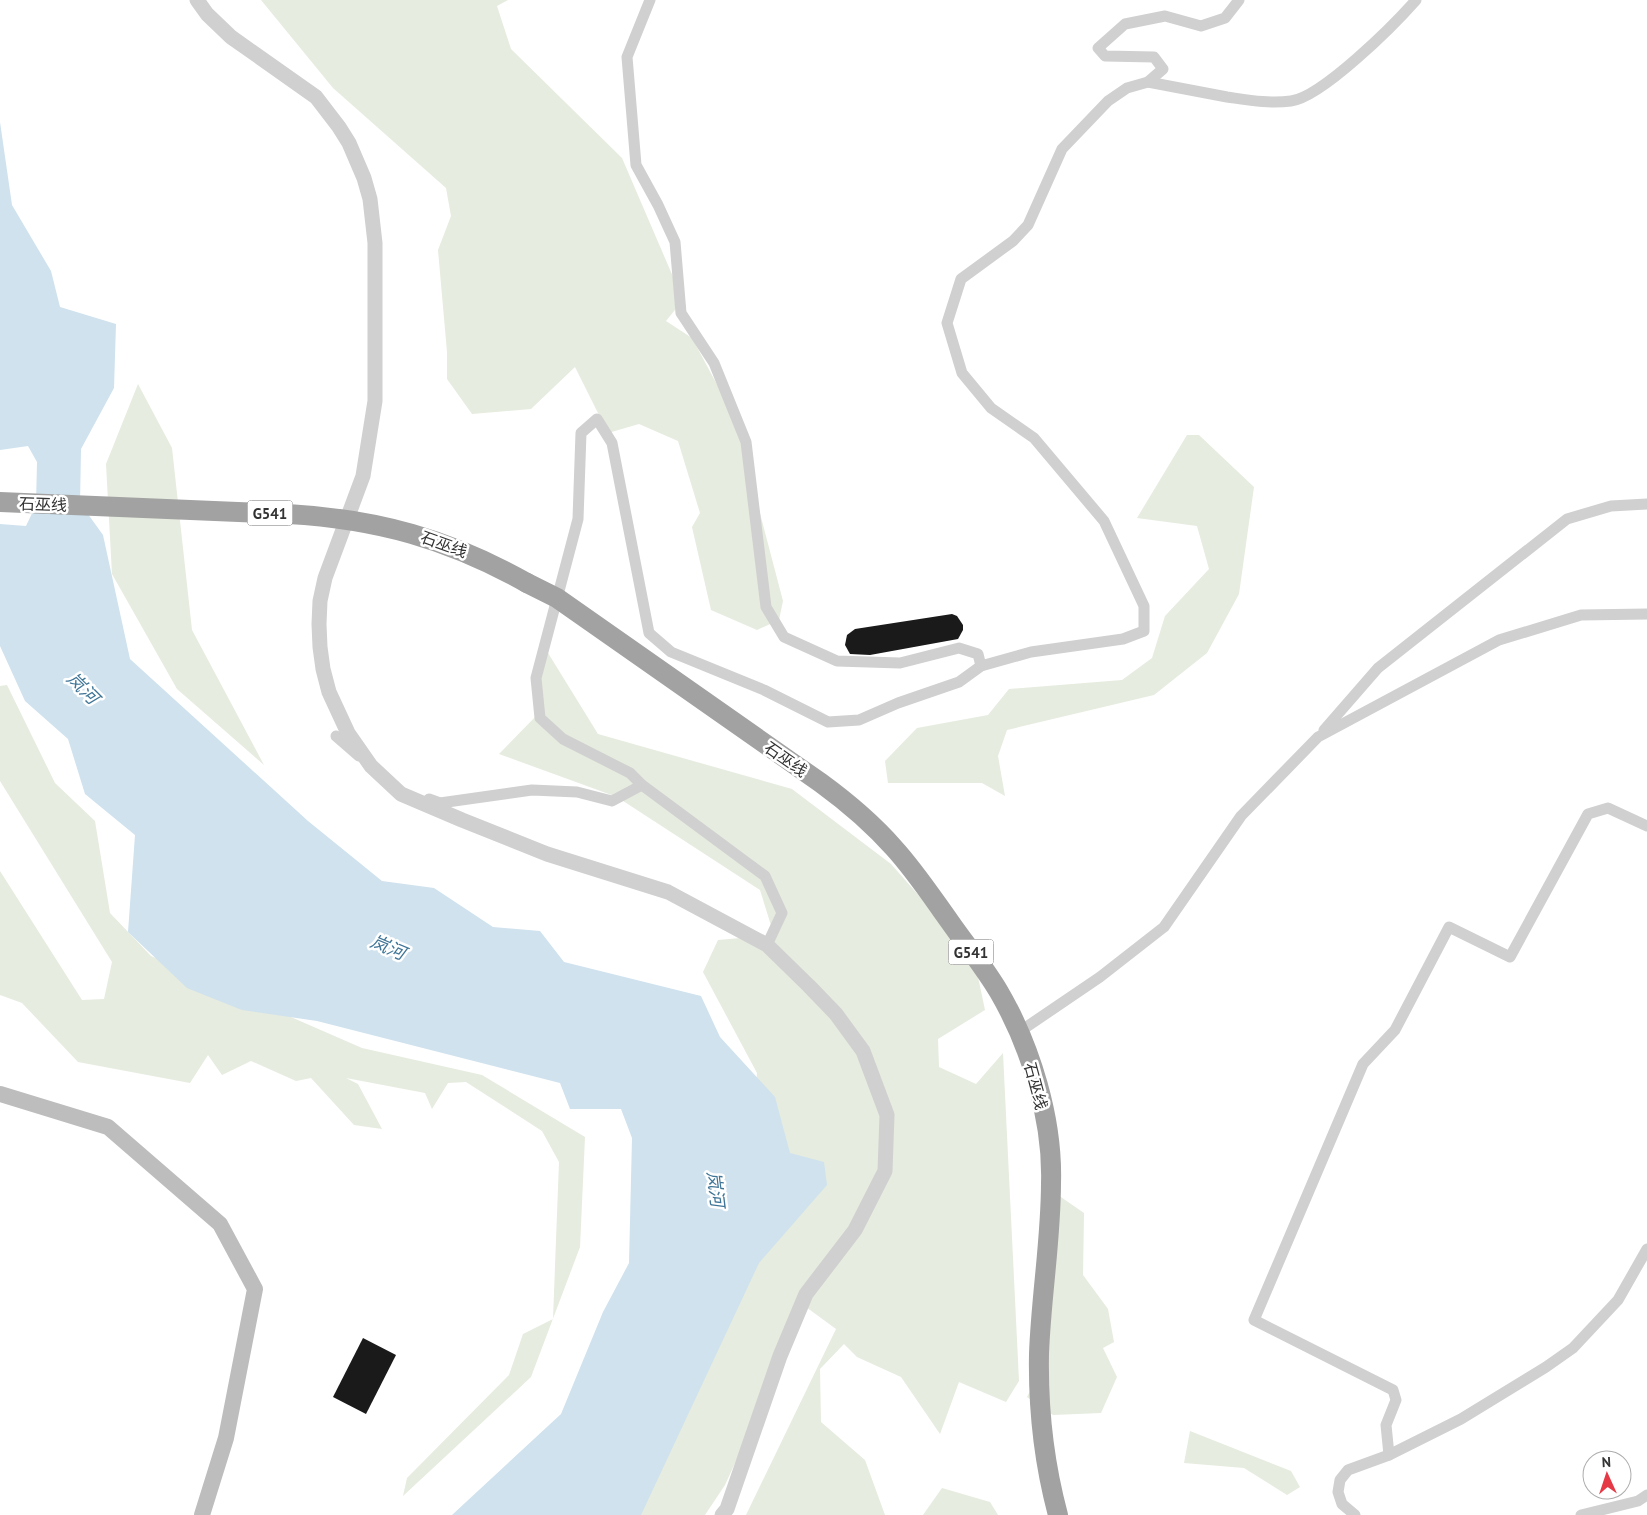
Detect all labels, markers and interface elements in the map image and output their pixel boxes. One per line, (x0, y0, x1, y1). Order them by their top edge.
street label: 石巫线 (19, 493, 67, 515)
road number: G541 (248, 500, 292, 526)
street label: 石巫线 (418, 526, 470, 562)
water label: 岚河 (62, 667, 106, 711)
street label: 石巫线 (761, 737, 811, 781)
water label: 岚河 (367, 929, 412, 966)
road number: G541 (948, 940, 994, 964)
street label: 石巫线 (1020, 1060, 1052, 1112)
water label: 岚河 (702, 1170, 730, 1211)
north arrow (1582, 1450, 1632, 1500)
text: N (1601, 1453, 1611, 1471)

